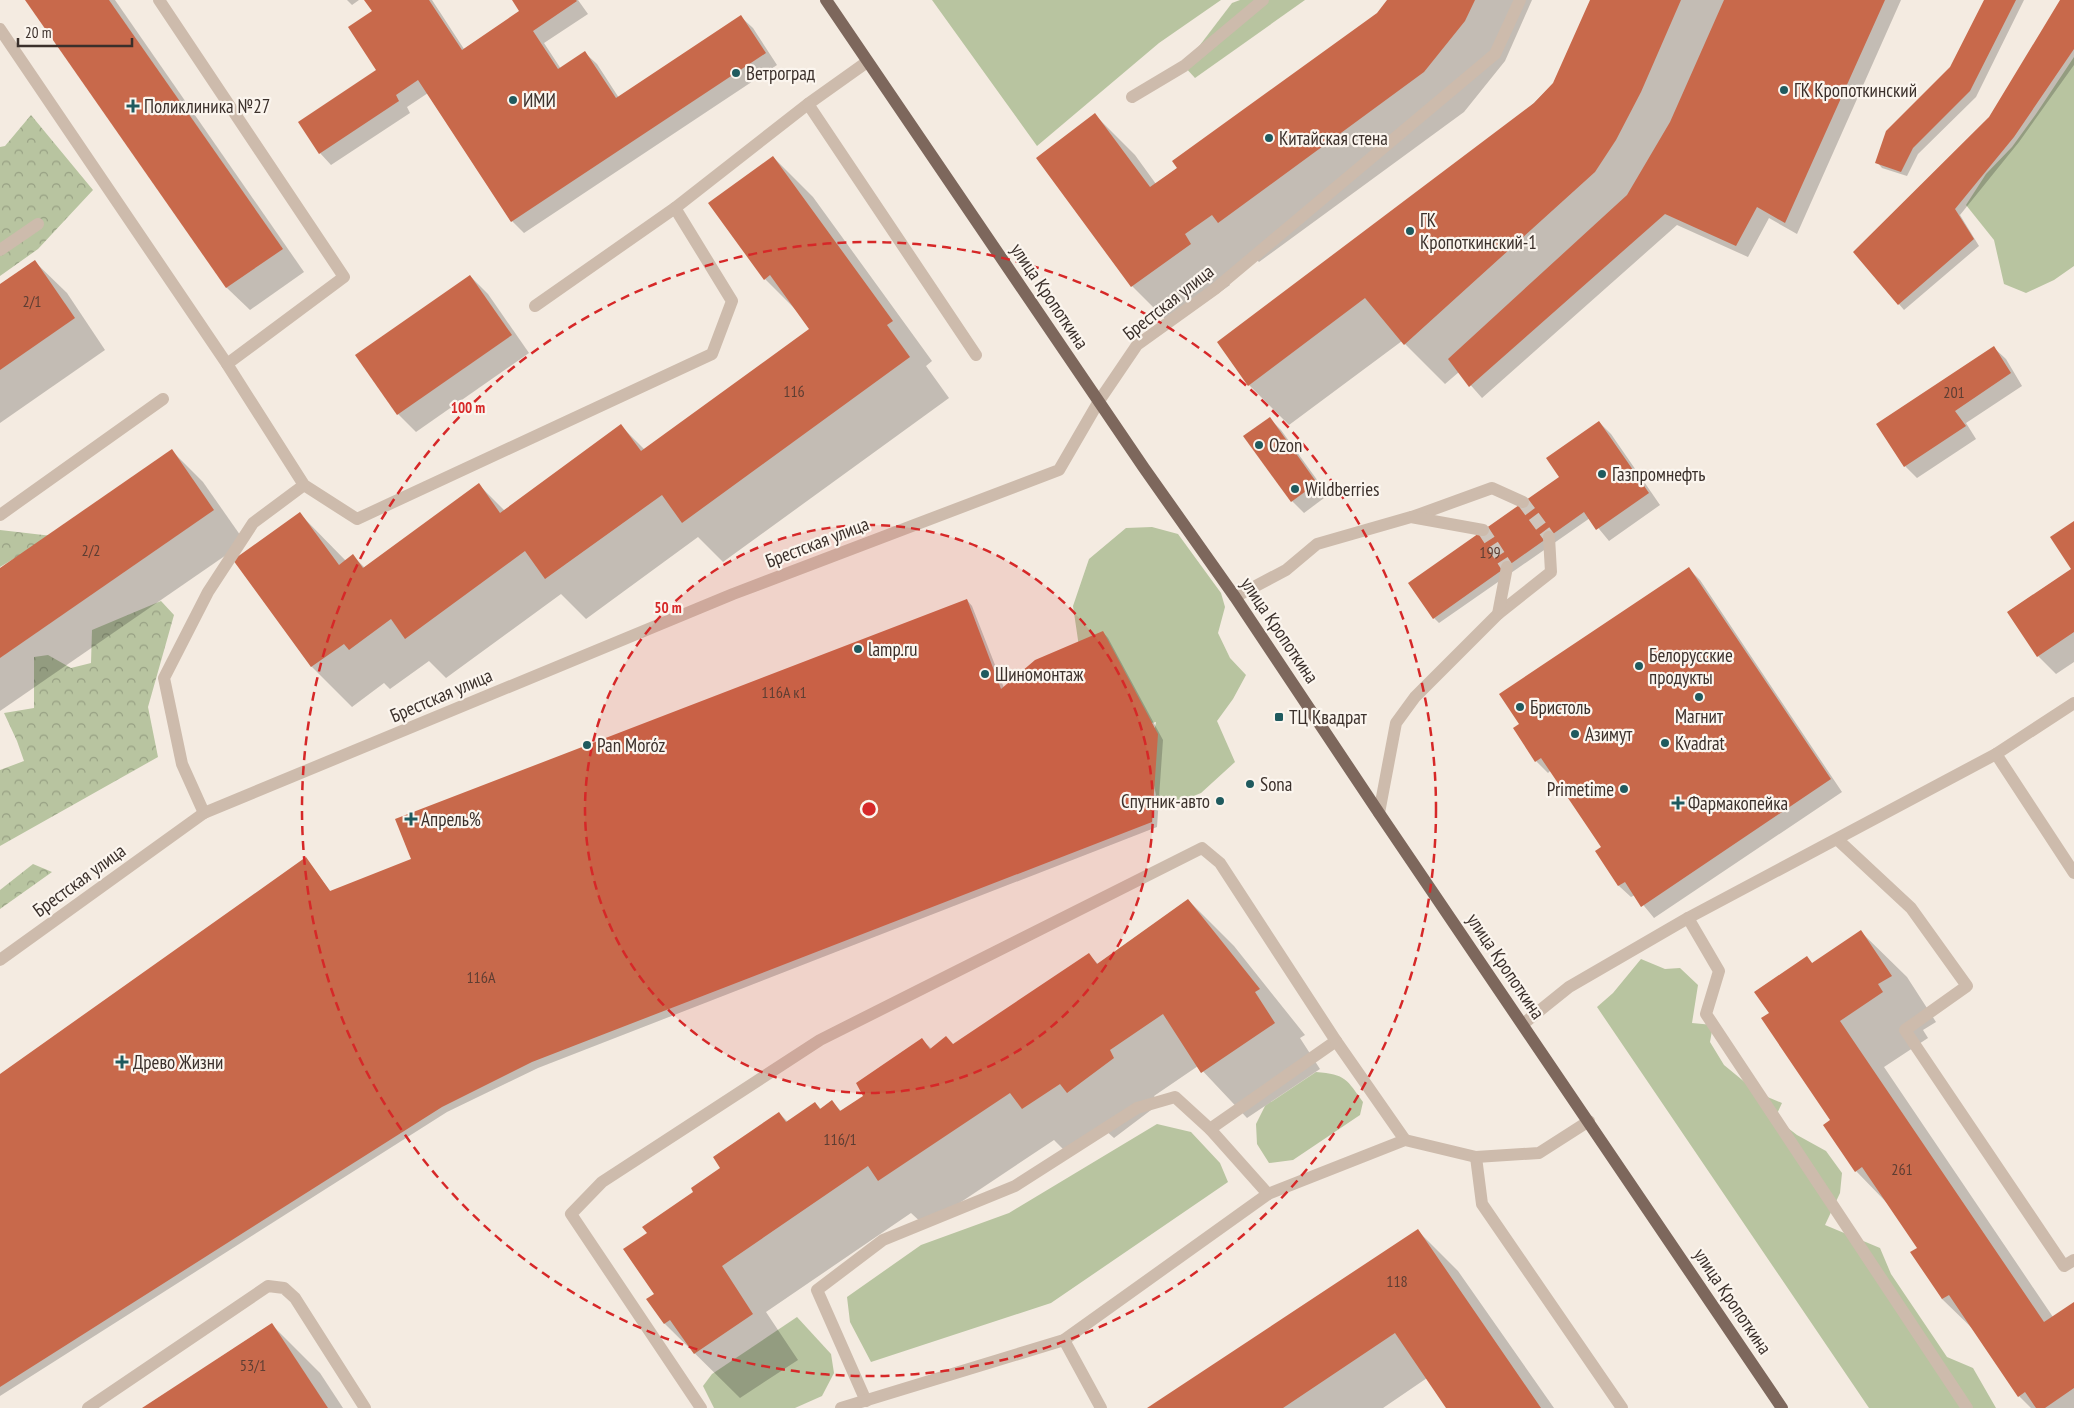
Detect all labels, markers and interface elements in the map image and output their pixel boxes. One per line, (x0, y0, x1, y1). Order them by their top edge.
scale bar (18, 15, 131, 47)
text: 20 m (25, 23, 51, 42)
place label: Ветроград (746, 61, 816, 85)
marker: Ветроград (730, 67, 742, 79)
place label: ГК Кропоткинский (1794, 78, 1917, 102)
marker: ГК Кропоткинский (1778, 84, 1790, 96)
place label: ИМИ (523, 88, 556, 112)
place label: Поликлиника №27 (144, 94, 270, 118)
marker: ИМИ (507, 94, 519, 106)
marker: Поликлиника №27 (126, 99, 140, 113)
place label: Китайская стена (1279, 126, 1388, 150)
marker: Китайская стена (1263, 132, 1275, 144)
place label: ГК Кропоткинский-1 (1420, 208, 1537, 254)
marker: ГК Кропоткинский-1 (1404, 225, 1416, 237)
street label: улица Кропоткина (1006, 238, 1094, 354)
street label: Брестская улица (1118, 259, 1218, 345)
house number: 2/1 (22, 291, 42, 311)
house number: 116 (783, 381, 805, 401)
house number: 201 (1943, 382, 1965, 402)
text: 100 m (451, 398, 485, 417)
place label: Ozon (1269, 433, 1302, 457)
marker: Ozon (1253, 439, 1265, 451)
place label: Газпромнефть (1612, 462, 1705, 486)
marker: Газпромнефть (1596, 468, 1608, 480)
place label: Wildberries (1305, 477, 1379, 501)
marker: Wildberries (1289, 483, 1301, 495)
street label: Брестская улица (762, 511, 872, 573)
house number: 2/2 (81, 540, 101, 560)
house number: 199 (1479, 542, 1501, 562)
street label: улица Кропоткина (1236, 572, 1324, 688)
text: 50 m (654, 598, 682, 617)
place label: lamp.ru (868, 637, 917, 661)
marker: lamp.ru (852, 643, 864, 655)
place label: Белорусские продукты (1649, 643, 1733, 689)
marker: Белорусские продукты (1633, 660, 1645, 672)
place label: Шиномонтаж (995, 662, 1084, 686)
street label: Брестская улица (386, 663, 496, 727)
marker: Шиномонтаж (979, 668, 991, 680)
house number: 116А к1 (761, 682, 807, 702)
marker: Магнит (1693, 691, 1705, 703)
place label: Бристоль (1530, 695, 1591, 719)
marker: Бристоль (1514, 701, 1526, 713)
place label: Магнит (1675, 704, 1724, 728)
place label: ТЦ Квадрат (1289, 705, 1368, 729)
marker: ТЦ Квадрат (1273, 711, 1285, 723)
place label: Азимут (1585, 722, 1633, 746)
marker: Азимут (1569, 728, 1581, 740)
place label: Kvadrat (1675, 731, 1726, 755)
place label: Pan Moróz (597, 733, 666, 757)
marker: Kvadrat (1659, 737, 1671, 749)
marker: Pan Moróz (581, 739, 593, 751)
place label: Sona (1260, 772, 1292, 796)
place label: Primetime (1547, 777, 1614, 801)
marker: Sona (1244, 778, 1256, 790)
marker: Primetime (1618, 783, 1630, 795)
place label: Спутник-авто (1121, 789, 1210, 813)
place label: Фармакопейка (1688, 791, 1788, 815)
marker: Спутник-авто (1214, 795, 1226, 807)
marker: Фармакопейка (1672, 797, 1684, 809)
centre of rings (860, 800, 878, 818)
place label: Апрель% (421, 807, 481, 831)
marker: Апрель% (405, 813, 417, 825)
street label: Брестская улица (28, 838, 130, 922)
street label: улица Кропоткина (1462, 908, 1550, 1024)
house number: 116А (466, 967, 496, 987)
place label: Древо Жизни (133, 1050, 223, 1074)
marker: Древо Жизни (115, 1055, 129, 1069)
house number: 116/1 (823, 1129, 857, 1149)
house number: 261 (1891, 1159, 1913, 1179)
street label: улица Кропоткина (1689, 1243, 1777, 1359)
house number: 118 (1386, 1271, 1408, 1291)
house number: 53/1 (240, 1355, 266, 1375)

